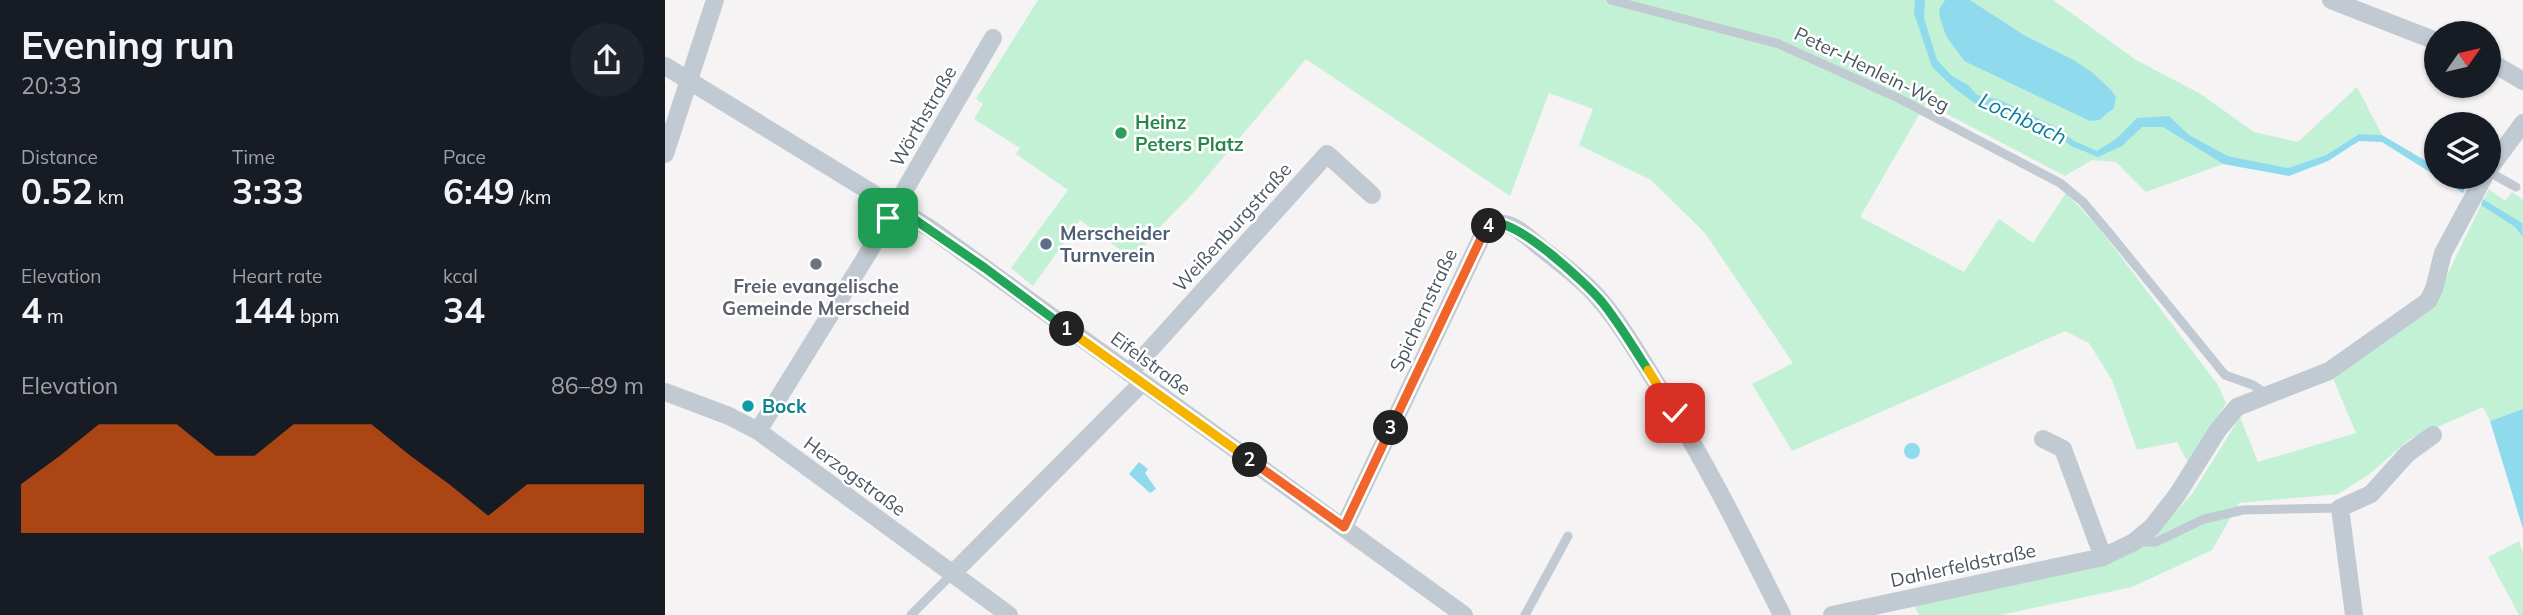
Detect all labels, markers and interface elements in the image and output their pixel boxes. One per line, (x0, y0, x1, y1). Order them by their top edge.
text: Evening run (21, 21, 235, 69)
street label: Peter-Henlein-Weg (1791, 21, 1953, 117)
north arrow (2424, 21, 2501, 98)
map controls (2424, 21, 2501, 189)
button: share (570, 23, 644, 97)
street label: Wörthstraße (884, 61, 962, 171)
text: 20:33 (21, 71, 81, 100)
water label: Lochbach (1975, 86, 2071, 150)
place label: Heinz Peters Platz (1135, 110, 1244, 156)
button: layers (2424, 112, 2501, 189)
marker: Heinz Peters Platz (1113, 125, 1129, 141)
text: Distance (21, 145, 98, 169)
text: Time (232, 145, 275, 169)
text: Pace (443, 145, 486, 169)
street label: Weißenburgstraße (1168, 157, 1296, 297)
text: 0.52 (21, 169, 93, 213)
text: 3:33 (232, 169, 304, 213)
text: 6:49 (443, 169, 515, 213)
text: km (93, 185, 124, 209)
text: /km (515, 185, 552, 209)
pin (858, 188, 918, 248)
icon: arrive (869, 199, 907, 237)
pin: 4 (1471, 208, 1507, 244)
text: 4 (1483, 213, 1494, 237)
place label: Merscheider Turnverein (1060, 221, 1170, 267)
marker: Merscheider Turnverein (1038, 236, 1054, 252)
street label: Spichernstraße (1384, 245, 1462, 375)
marker: Freie evangelische Gemeinde Merscheid (808, 256, 824, 272)
text: Elevation (21, 264, 101, 288)
text: Heart rate (232, 264, 322, 288)
text: kcal (443, 264, 478, 288)
place label: Freie evangelische Gemeinde Merscheid (722, 274, 910, 320)
text: 4 (21, 288, 42, 332)
text: 144 (232, 288, 295, 332)
text: 34 (443, 288, 485, 332)
text: m (42, 304, 64, 328)
text: bpm (295, 304, 339, 328)
pin: 1 (1049, 312, 1085, 346)
text: 1 (1061, 316, 1072, 340)
street label: Eifelstraße (1106, 326, 1196, 400)
text: Elevation (21, 371, 118, 400)
text: 86–89 m (551, 371, 644, 400)
pin (1645, 383, 1705, 443)
place label: Bock (762, 394, 807, 418)
icon: check (1656, 394, 1694, 432)
marker: Bock (740, 398, 756, 414)
pin: 3 (1373, 410, 1409, 446)
text: 3 (1385, 415, 1396, 439)
street label: Herzogstraße (799, 431, 911, 521)
pin: 2 (1233, 442, 1267, 477)
text: 2 (1244, 447, 1255, 471)
street label: Dahlerfeldstraße (1888, 538, 2038, 592)

